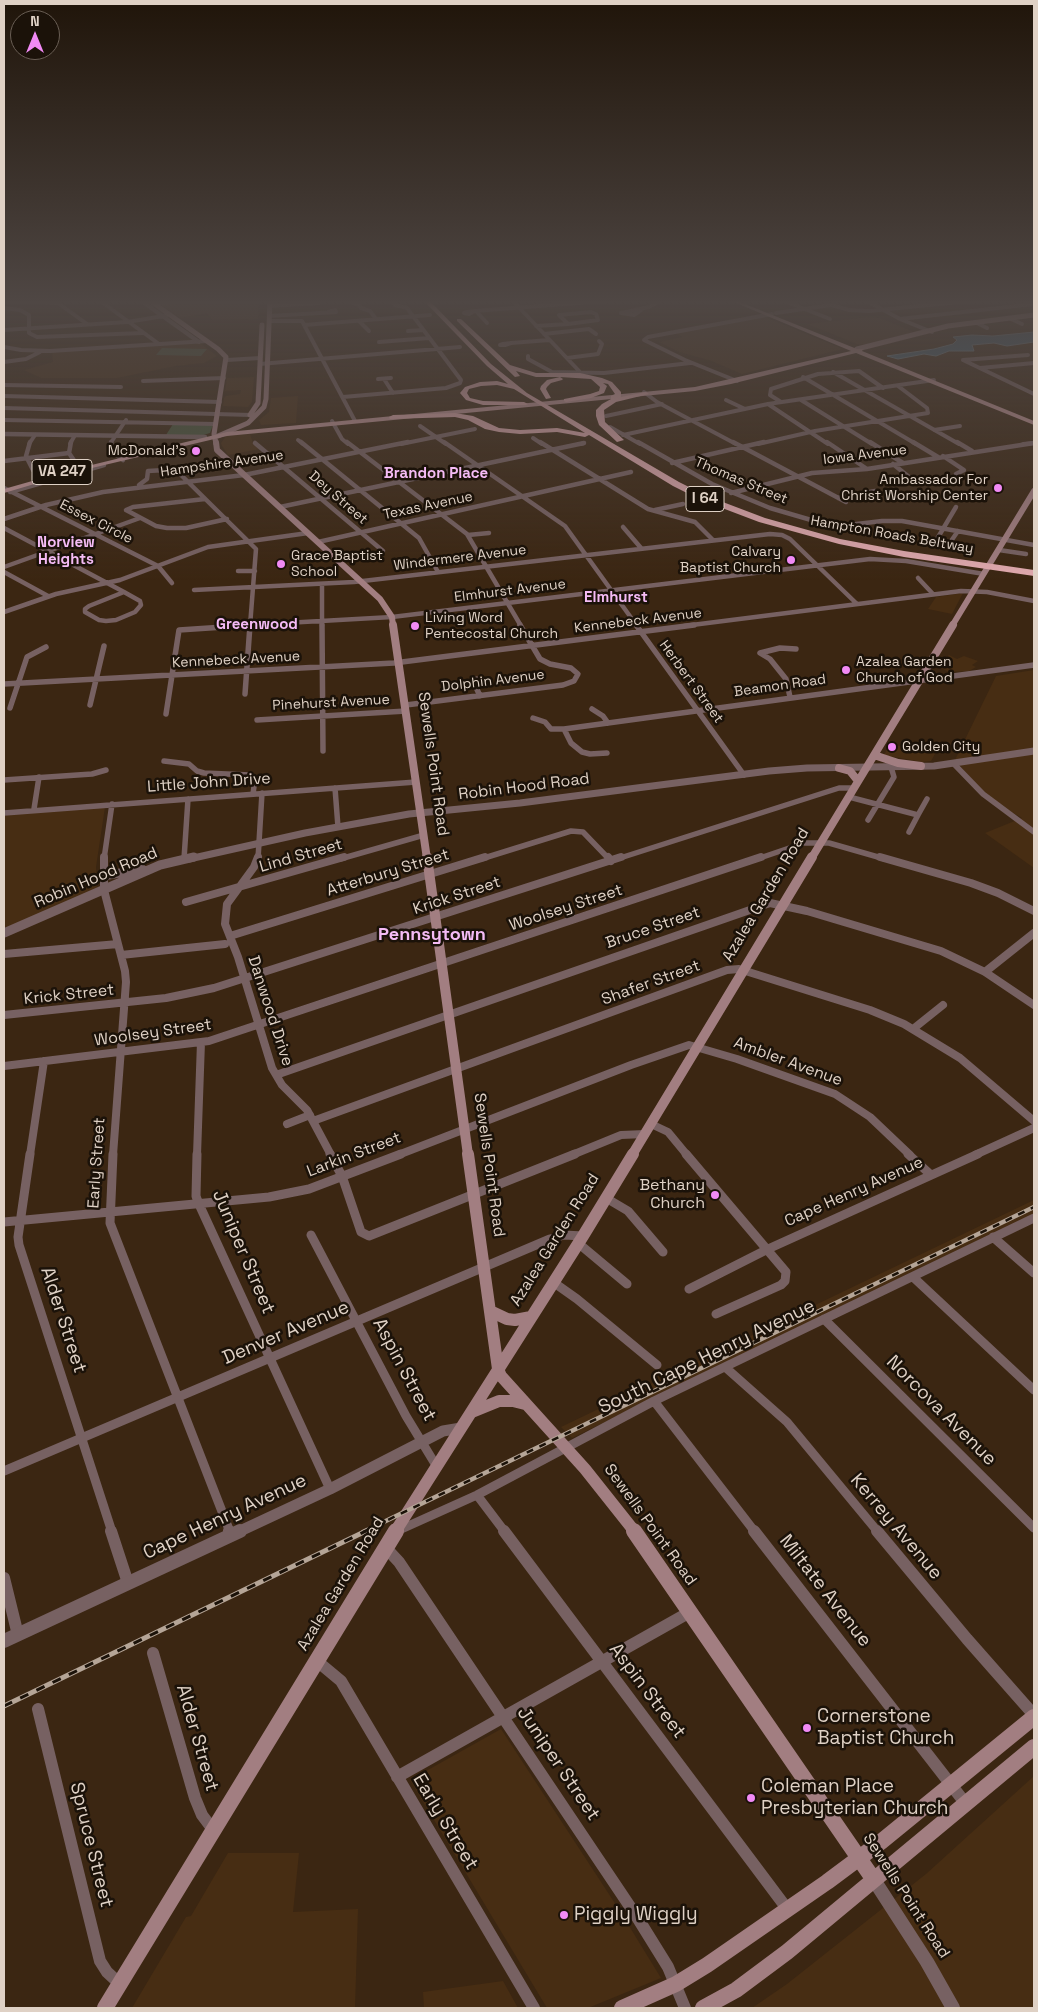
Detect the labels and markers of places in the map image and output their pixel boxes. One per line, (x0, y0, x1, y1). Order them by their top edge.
place label: McDonald's (108, 443, 186, 459)
marker: McDonald's (190, 445, 202, 457)
place label: Ambassador For Christ Worship Center (841, 472, 988, 504)
marker: Ambassador For Christ Worship Center (992, 482, 1004, 494)
place label: Calvary Baptist Church (680, 544, 781, 576)
place label: Grace Baptist School (291, 548, 383, 580)
marker: Calvary Baptist Church (785, 554, 797, 566)
marker: Grace Baptist School (275, 558, 287, 570)
place label: Living Word Pentecostal Church (425, 610, 558, 642)
marker: Living Word Pentecostal Church (409, 620, 421, 632)
place label: Azalea Garden Church of God (856, 654, 953, 686)
marker: Azalea Garden Church of God (840, 664, 852, 676)
place label: Golden City (902, 739, 980, 755)
marker: Golden City (886, 741, 898, 753)
place label: Bethany Church (639, 1176, 705, 1214)
marker: Bethany Church (709, 1189, 721, 1201)
place label: Cornerstone Baptist Church (817, 1706, 954, 1750)
marker: Cornerstone Baptist Church (801, 1722, 813, 1734)
place label: Coleman Place Presbyterian Church (761, 1776, 948, 1820)
marker: Coleman Place Presbyterian Church (745, 1792, 757, 1804)
place label: Piggly Wiggly (574, 1904, 698, 1926)
marker: Piggly Wiggly (558, 1909, 570, 1921)

